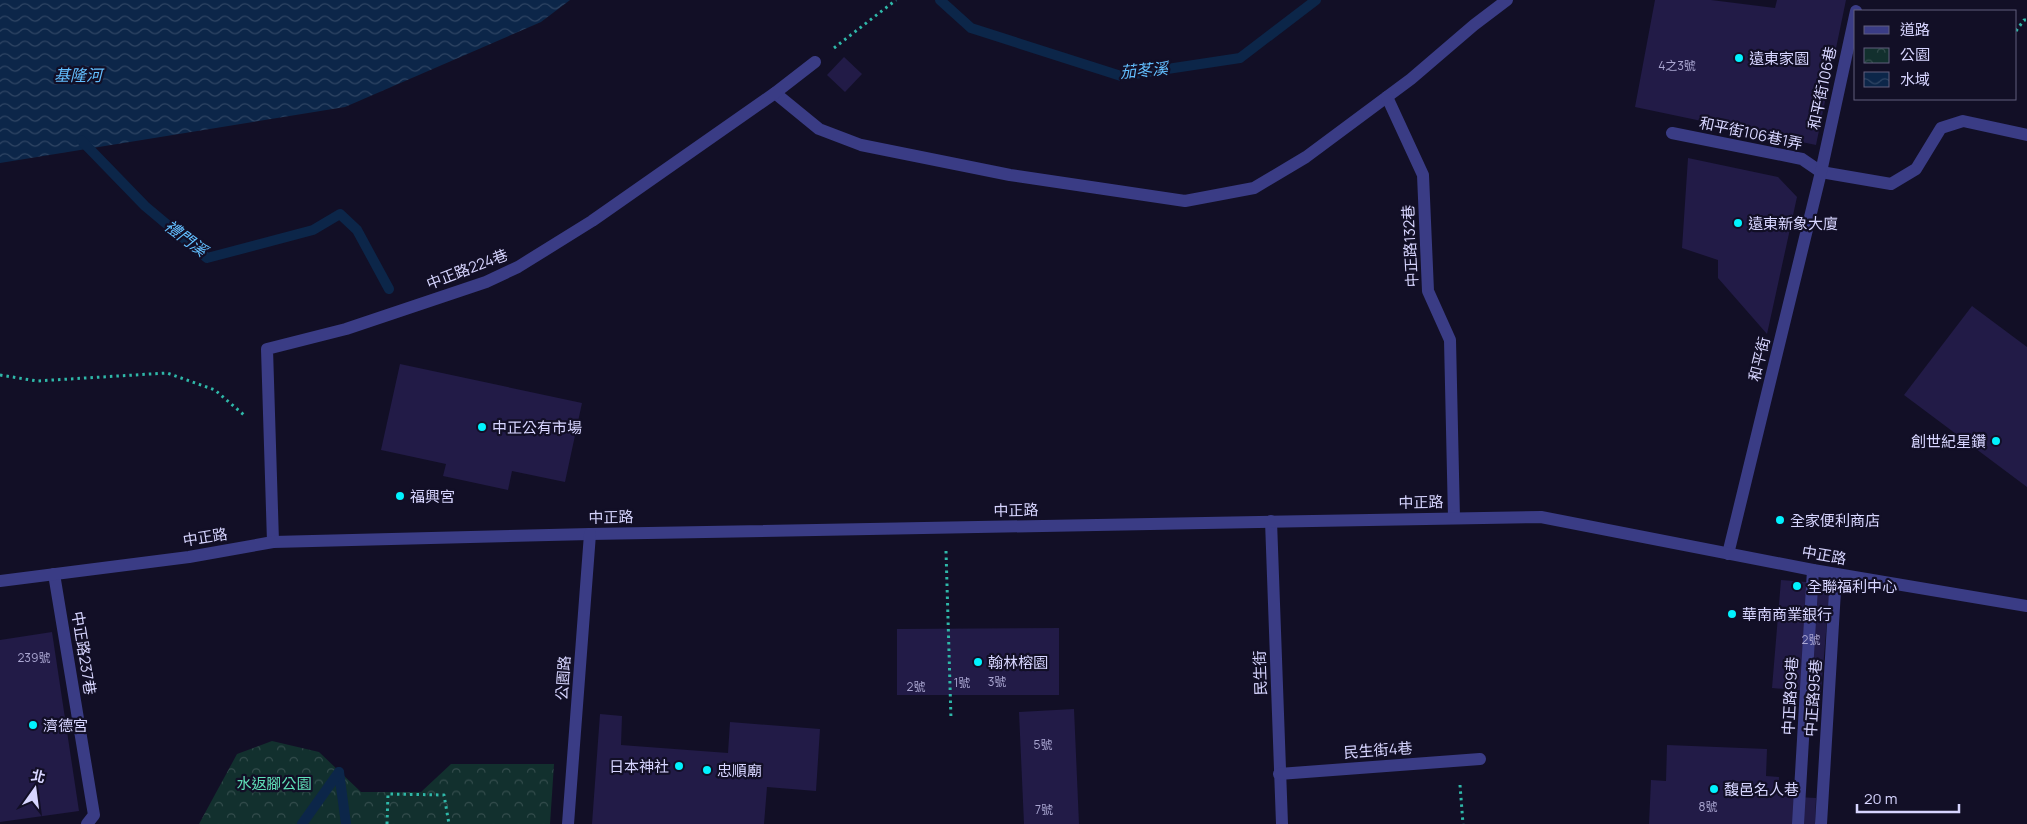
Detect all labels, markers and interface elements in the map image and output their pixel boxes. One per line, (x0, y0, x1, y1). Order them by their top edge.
legend (1854, 10, 2017, 100)
text: 道路 (1900, 19, 1930, 40)
text: 公園 (1900, 44, 1930, 65)
street label: 和平街106巷 (1803, 45, 1841, 131)
place label: 遠東家園 (1749, 48, 1809, 69)
marker: 遠東家園 (1733, 52, 1745, 64)
water label: 茄苳溪 (1119, 57, 1171, 83)
house number: 4之3號 (1658, 57, 1696, 74)
water label: 基隆河 (54, 64, 105, 86)
text: 水域 (1900, 69, 1930, 90)
street label: 和平街106巷1弄 (1697, 112, 1805, 154)
street label: 中正路132巷 (1397, 204, 1423, 288)
place label: 遠東新象大廈 (1748, 213, 1838, 234)
water label: 禮門溪 (160, 215, 213, 262)
marker: 遠東新象大廈 (1732, 217, 1744, 229)
street label: 中正路224巷 (423, 244, 511, 294)
street label: 和平街 (1743, 335, 1775, 383)
place label: 中正公有市場 (492, 417, 582, 438)
marker: 中正公有市場 (476, 421, 488, 433)
place label: 創世紀星鑽 (1911, 431, 1986, 452)
marker: 創世紀星鑽 (1990, 435, 2002, 447)
place label: 福興宮 (410, 486, 455, 507)
marker: 福興宮 (394, 490, 406, 502)
street label: 中正路 (1398, 491, 1444, 513)
street label: 中正路 (993, 499, 1039, 521)
street label: 中正路 (588, 506, 634, 528)
place label: 全家便利商店 (1790, 510, 1880, 531)
marker: 全家便利商店 (1774, 514, 1786, 526)
street label: 中正路 (181, 523, 229, 551)
street label: 中正路 (1800, 541, 1848, 569)
place label: 全聯福利中心 (1807, 576, 1897, 597)
marker: 全聯福利中心 (1791, 580, 1803, 592)
place label: 華南商業銀行 (1742, 604, 1832, 625)
marker: 華南商業銀行 (1726, 608, 1738, 620)
street label: 中正路237巷 (67, 610, 101, 696)
house number: 2號 (1802, 631, 1820, 648)
house number: 239號 (18, 649, 50, 666)
street label: 民生街 (1249, 650, 1271, 696)
place label: 翰林榕園 (988, 652, 1048, 673)
street label: 公園路 (551, 655, 575, 701)
marker: 翰林榕園 (972, 656, 984, 668)
street label: 中正路99巷 (1777, 656, 1803, 736)
street label: 中正路95巷 (1800, 658, 1826, 738)
house number: 3號 (988, 673, 1006, 690)
house number: 1號 (954, 674, 970, 691)
house number: 2號 (907, 678, 925, 695)
place label: 濟德宮 (43, 715, 88, 736)
marker: 濟德宮 (27, 719, 39, 731)
house number: 5號 (1034, 736, 1052, 753)
street label: 民生街4巷 (1343, 737, 1413, 763)
place label: 日本神社 (609, 756, 669, 777)
marker: 日本神社 (673, 760, 685, 772)
place label: 忠順廟 (717, 760, 762, 781)
north arrow (10, 764, 60, 814)
marker: 忠順廟 (701, 764, 713, 776)
text: 北 (29, 765, 47, 787)
park label: 水返腳公園 (236, 773, 312, 794)
place label: 馥邑名人巷 (1724, 779, 1799, 800)
scale bar (1857, 782, 1960, 814)
marker: 馥邑名人巷 (1708, 783, 1720, 795)
text: 20 m (1864, 788, 1897, 809)
house number: 8號 (1699, 798, 1717, 815)
house number: 7號 (1035, 801, 1053, 818)

